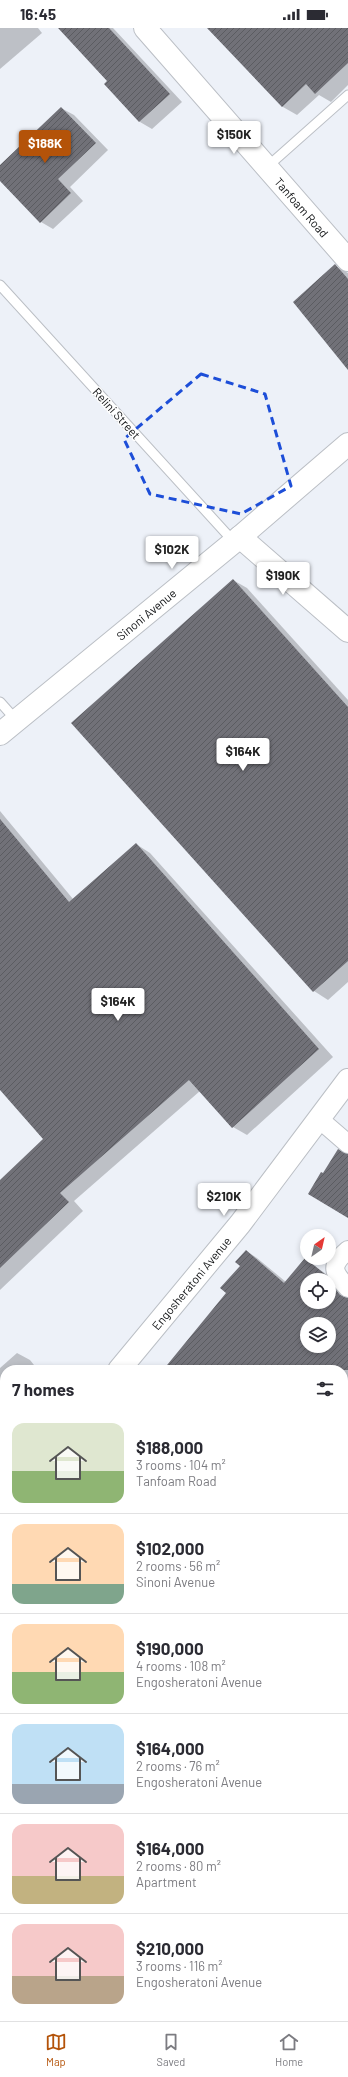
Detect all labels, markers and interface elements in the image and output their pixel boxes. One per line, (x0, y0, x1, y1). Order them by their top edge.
text: 16:45 (20, 5, 56, 23)
pin: $150K (206, 121, 262, 155)
text: $150K (217, 126, 251, 142)
pin: $188K (17, 130, 73, 164)
text: $188K (28, 135, 62, 151)
street label: Tanfoam Road (272, 174, 332, 240)
street label: Relini Street (90, 384, 144, 442)
pin: $102K (144, 536, 200, 570)
text: $102K (155, 541, 189, 557)
pin: $190K (255, 562, 311, 596)
text: $190K (266, 567, 300, 583)
street label: Sinoni Avenue (113, 585, 179, 643)
pin: $164K (215, 738, 271, 772)
text: $164K (225, 743, 261, 759)
pin: $164K (90, 988, 146, 1022)
text: $164K (100, 993, 136, 1009)
pin: $210K (196, 1183, 252, 1217)
text: $210K (207, 1188, 241, 1204)
north arrow (300, 1229, 336, 1265)
map controls (300, 1229, 336, 1353)
street label: Engosheratoni Avenue (149, 1234, 234, 1332)
button: locate (300, 1273, 336, 1309)
button: layers (300, 1317, 336, 1353)
icon: filters (314, 1378, 336, 1400)
text: 7 homes (12, 1379, 74, 1399)
text: $188,000 (136, 1437, 203, 1457)
icon: home (44, 1439, 92, 1487)
text: 3 rooms · 104 m² (136, 1457, 226, 1473)
text: Tanfoam Road (136, 1473, 217, 1489)
text: $102,000 (136, 1538, 204, 1558)
icon: home (44, 1540, 92, 1588)
text: 2 rooms · 56 m² (136, 1558, 220, 1574)
text: Sinoni Avenue (136, 1574, 215, 1590)
text: $190,000 (136, 1638, 204, 1658)
icon: home (44, 1640, 92, 1688)
text: 4 rooms · 108 m² (136, 1658, 226, 1674)
text: Engosheratoni Avenue (136, 1674, 262, 1690)
text: $164,000 (136, 1738, 204, 1758)
icon: home (44, 1740, 92, 1788)
text: 2 rooms · 76 m² (136, 1758, 220, 1774)
text: Engosheratoni Avenue (136, 1774, 262, 1790)
text: $164,000 (136, 1838, 204, 1858)
icon: home (44, 1840, 92, 1888)
text: 2 rooms · 80 m² (136, 1858, 221, 1874)
text: Apartment (136, 1874, 197, 1890)
text: $210,000 (136, 1938, 204, 1958)
icon: home (44, 1940, 92, 1988)
text: 3 rooms · 116 m² (136, 1958, 223, 1974)
text: Engosheratoni Avenue (136, 1974, 262, 1990)
tab: Map (45, 2031, 67, 2068)
tab: Saved (157, 2031, 185, 2068)
tab: Home (275, 2031, 303, 2068)

